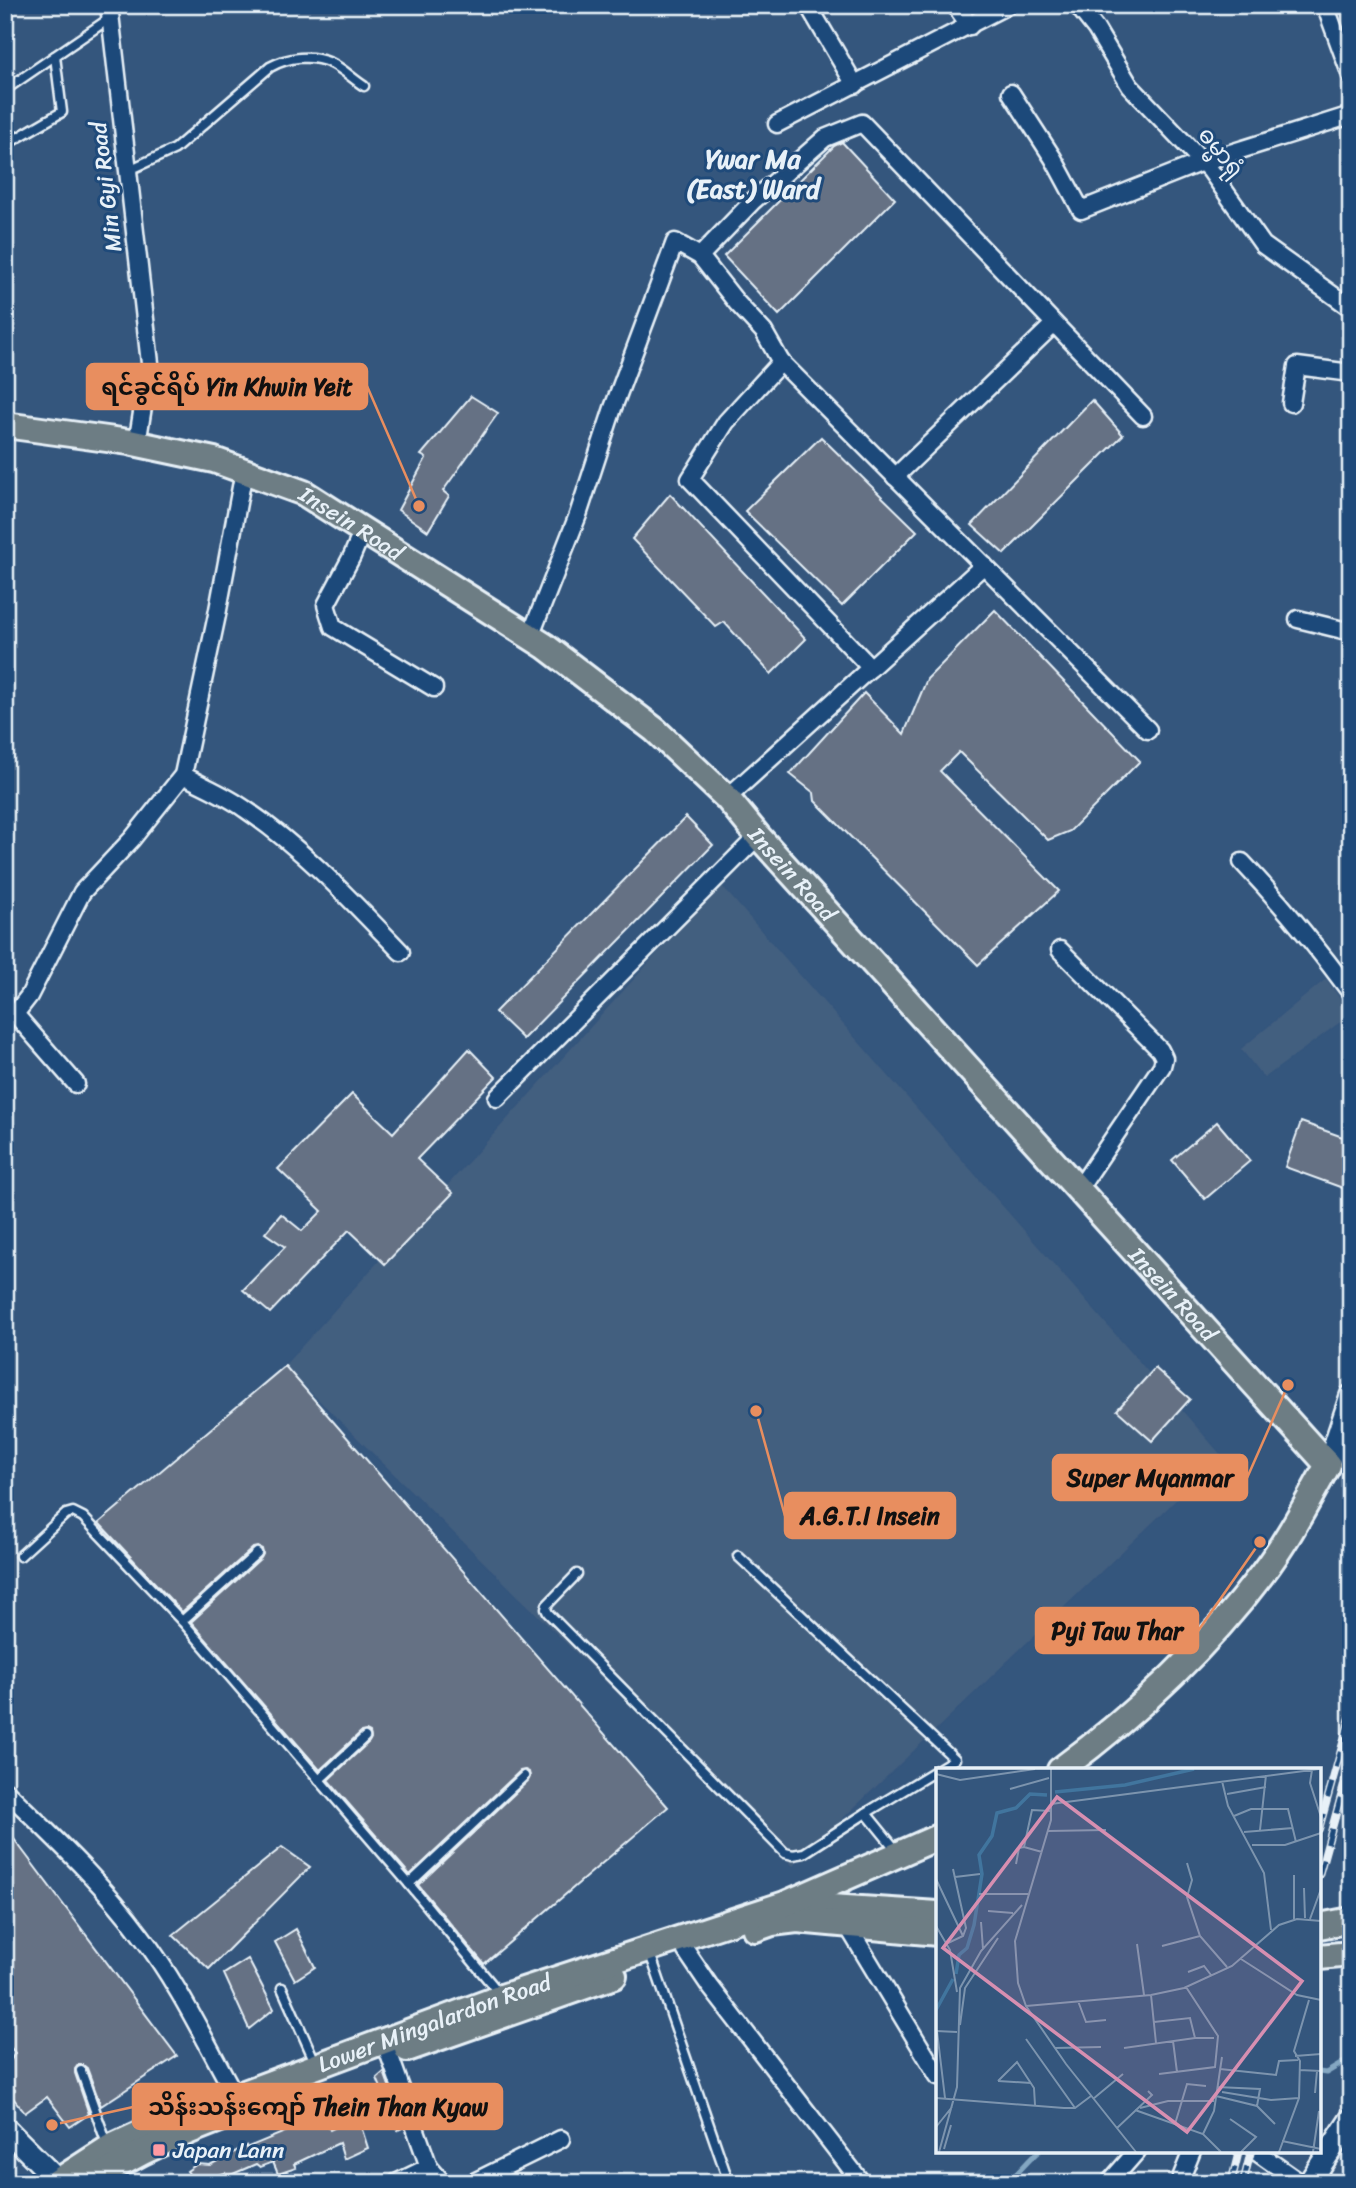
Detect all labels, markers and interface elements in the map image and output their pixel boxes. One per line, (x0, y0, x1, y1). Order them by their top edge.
street label: ဓမ္မာရုံ (1187, 117, 1255, 187)
street label: Min Gyi Road (77, 118, 134, 254)
district label: Ywar Ma (East) Ward (686, 136, 822, 212)
callout: ရင်ခွင်ရိပ် Yin Khwin Yeit (87, 364, 367, 409)
text: ရင်ခွင်ရိပ် Yin Khwin Yeit (101, 366, 353, 408)
street label: Insein Road (290, 474, 414, 573)
street label: Insein Road (737, 816, 848, 933)
street label: Insein Road (1118, 1236, 1229, 1353)
callout: Super Myanmar (1053, 1455, 1247, 1500)
text: Super Myanmar (1065, 1457, 1236, 1499)
callout: A.G.T.I Insein (785, 1493, 955, 1538)
text: A.G.T.I Insein (799, 1495, 940, 1537)
callout: Pyi Taw Thar (1036, 1608, 1198, 1653)
text: Pyi Taw Thar (1051, 1610, 1185, 1652)
inset map (936, 1768, 1321, 2153)
street label: Lower Mingalardon Road (312, 1961, 558, 2084)
callout: သိန်းသန်းကျော် Thein Than Kyaw (133, 2084, 502, 2129)
text: သိန်းသန်းကျော် Thein Than Kyaw (148, 2086, 489, 2128)
place label: Japan Lann (172, 2130, 284, 2171)
marker: Japan Lann (151, 2142, 167, 2158)

